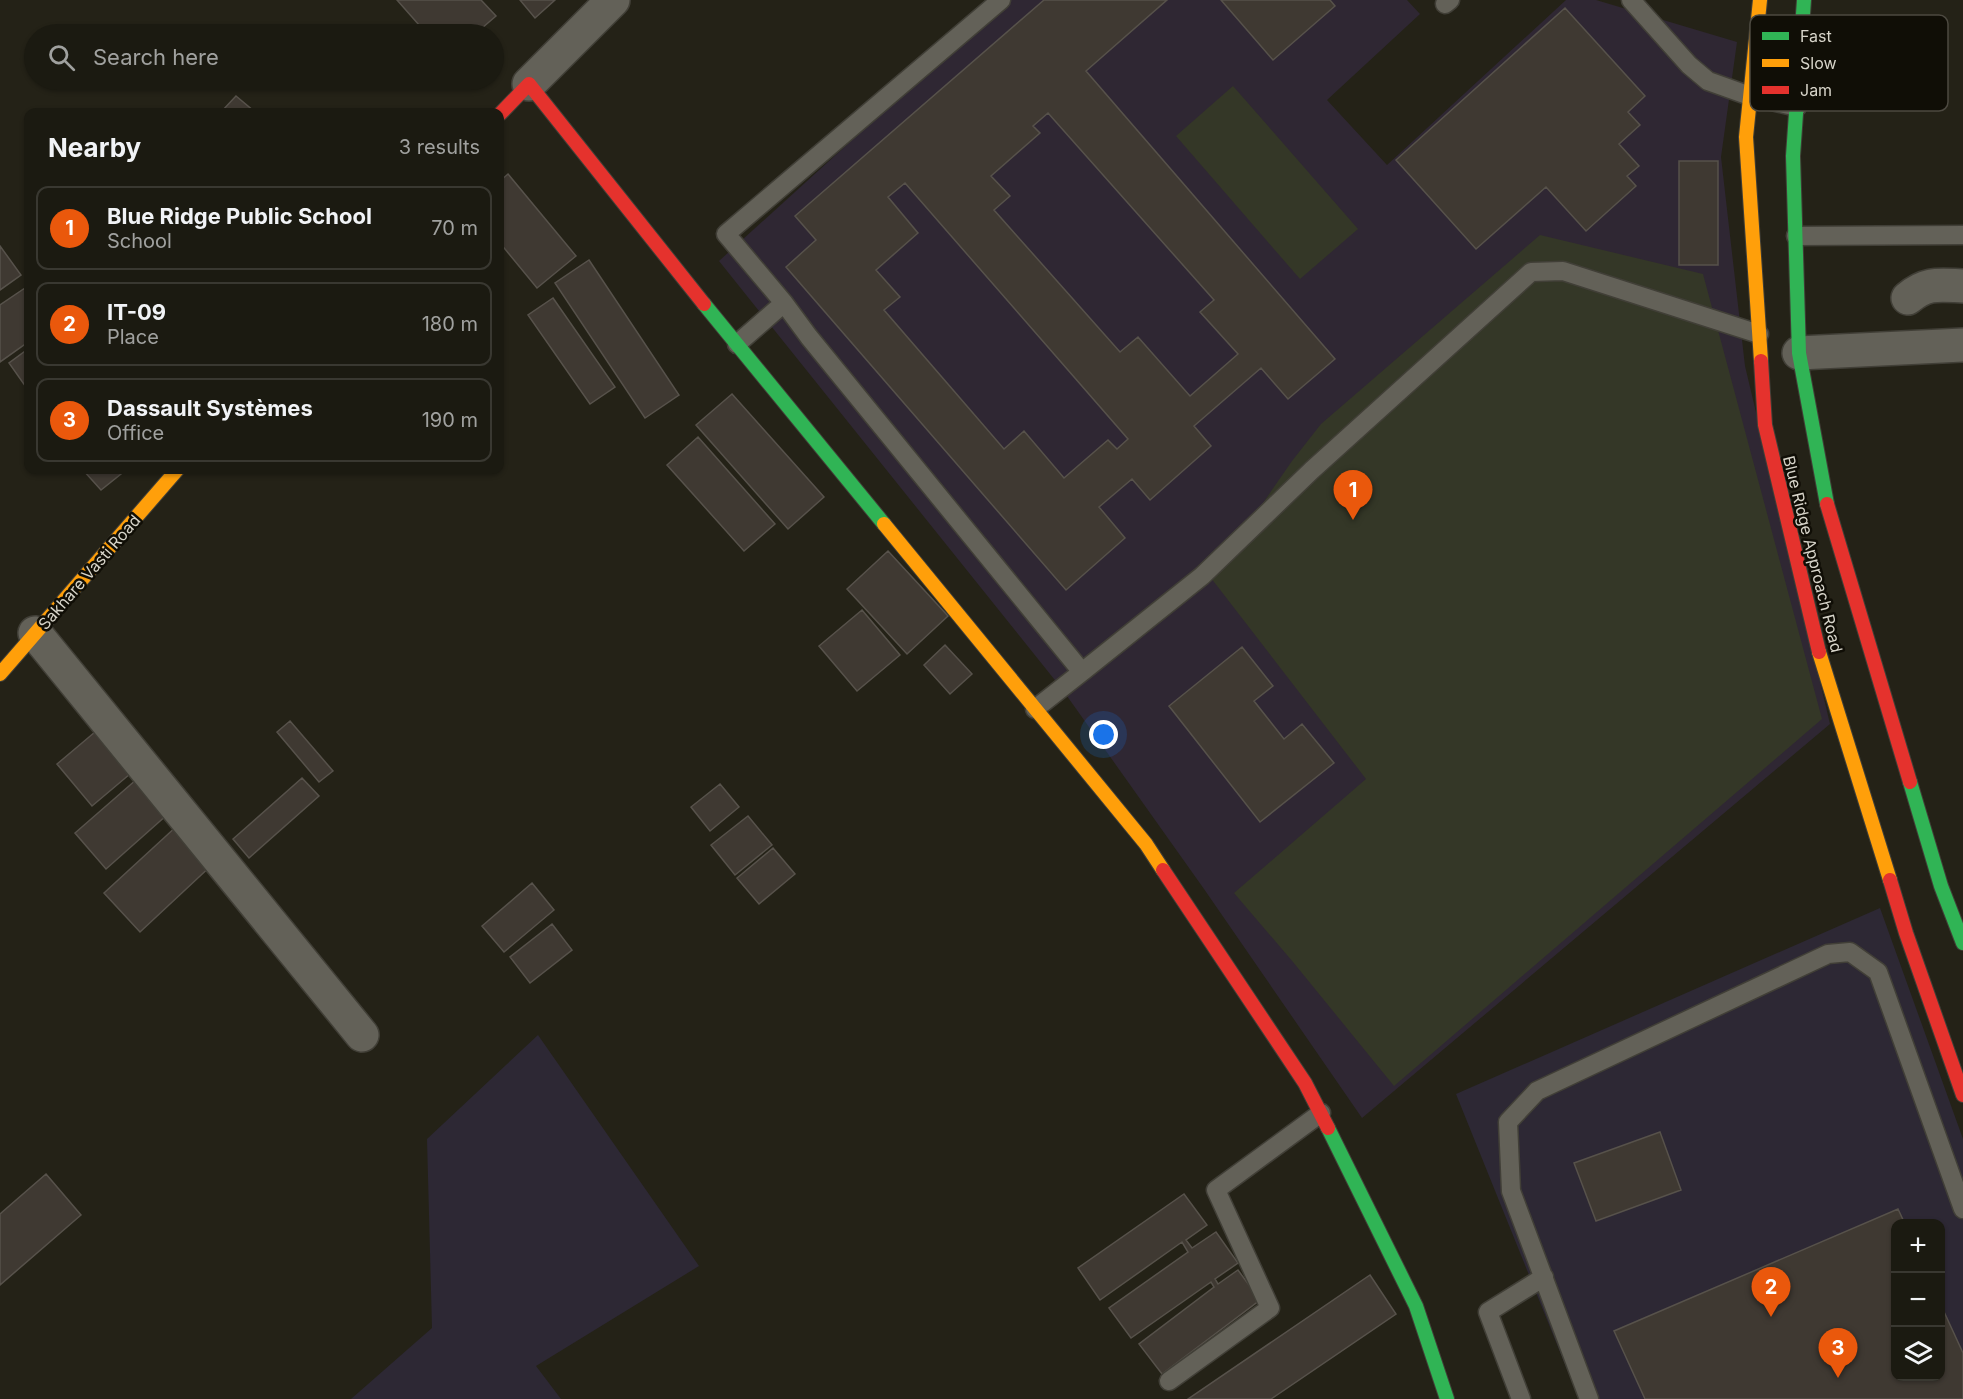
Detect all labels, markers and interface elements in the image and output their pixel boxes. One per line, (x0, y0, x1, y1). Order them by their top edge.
legend (1750, 15, 1948, 111)
search box (24, 24, 504, 90)
text: Fast (1800, 26, 1832, 46)
icon: search (45, 41, 78, 74)
text: Search here (93, 44, 219, 70)
text: Slow (1800, 53, 1837, 73)
text: Jam (1800, 80, 1832, 100)
text: Nearby (48, 132, 141, 163)
text: 3 results (399, 135, 480, 159)
text: Blue Ridge Public School (107, 203, 372, 229)
text: 1 (65, 216, 74, 240)
text: 70 m (431, 216, 478, 240)
text: School (107, 229, 172, 253)
text: IT-09 (107, 299, 166, 325)
text: 2 (63, 312, 76, 336)
text: 180 m (422, 312, 478, 336)
text: Place (107, 325, 159, 349)
text: Dassault Systèmes (107, 395, 313, 421)
text: 3 (63, 408, 76, 432)
text: 190 m (422, 408, 478, 432)
text: Office (107, 421, 164, 445)
street label: Blue Ridge Approach Road (1779, 454, 1847, 654)
pin: 1 (1334, 470, 1372, 520)
street label: Sakhare Vasti Road (34, 510, 144, 634)
your location (1089, 720, 1118, 749)
map controls (1891, 1219, 1945, 1381)
button: + (1891, 1219, 1945, 1273)
pin: 2 (1752, 1268, 1790, 1317)
button: − (1891, 1273, 1945, 1327)
button: layers (1891, 1327, 1945, 1381)
pin: 3 (1818, 1328, 1858, 1378)

